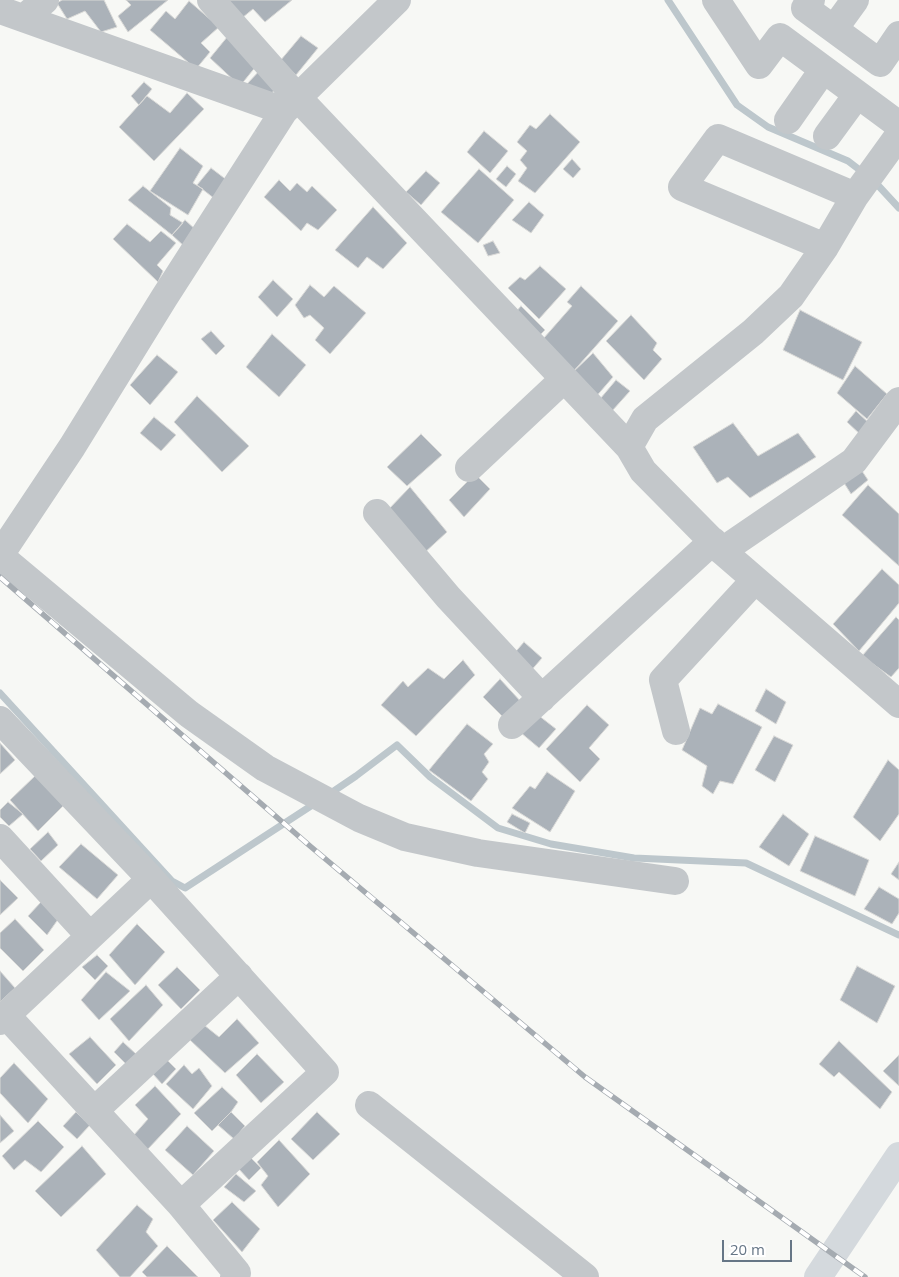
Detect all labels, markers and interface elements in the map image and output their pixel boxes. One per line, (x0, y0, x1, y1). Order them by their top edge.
scale bar (724, 1230, 794, 1262)
text: 20 m (730, 1239, 765, 1259)

